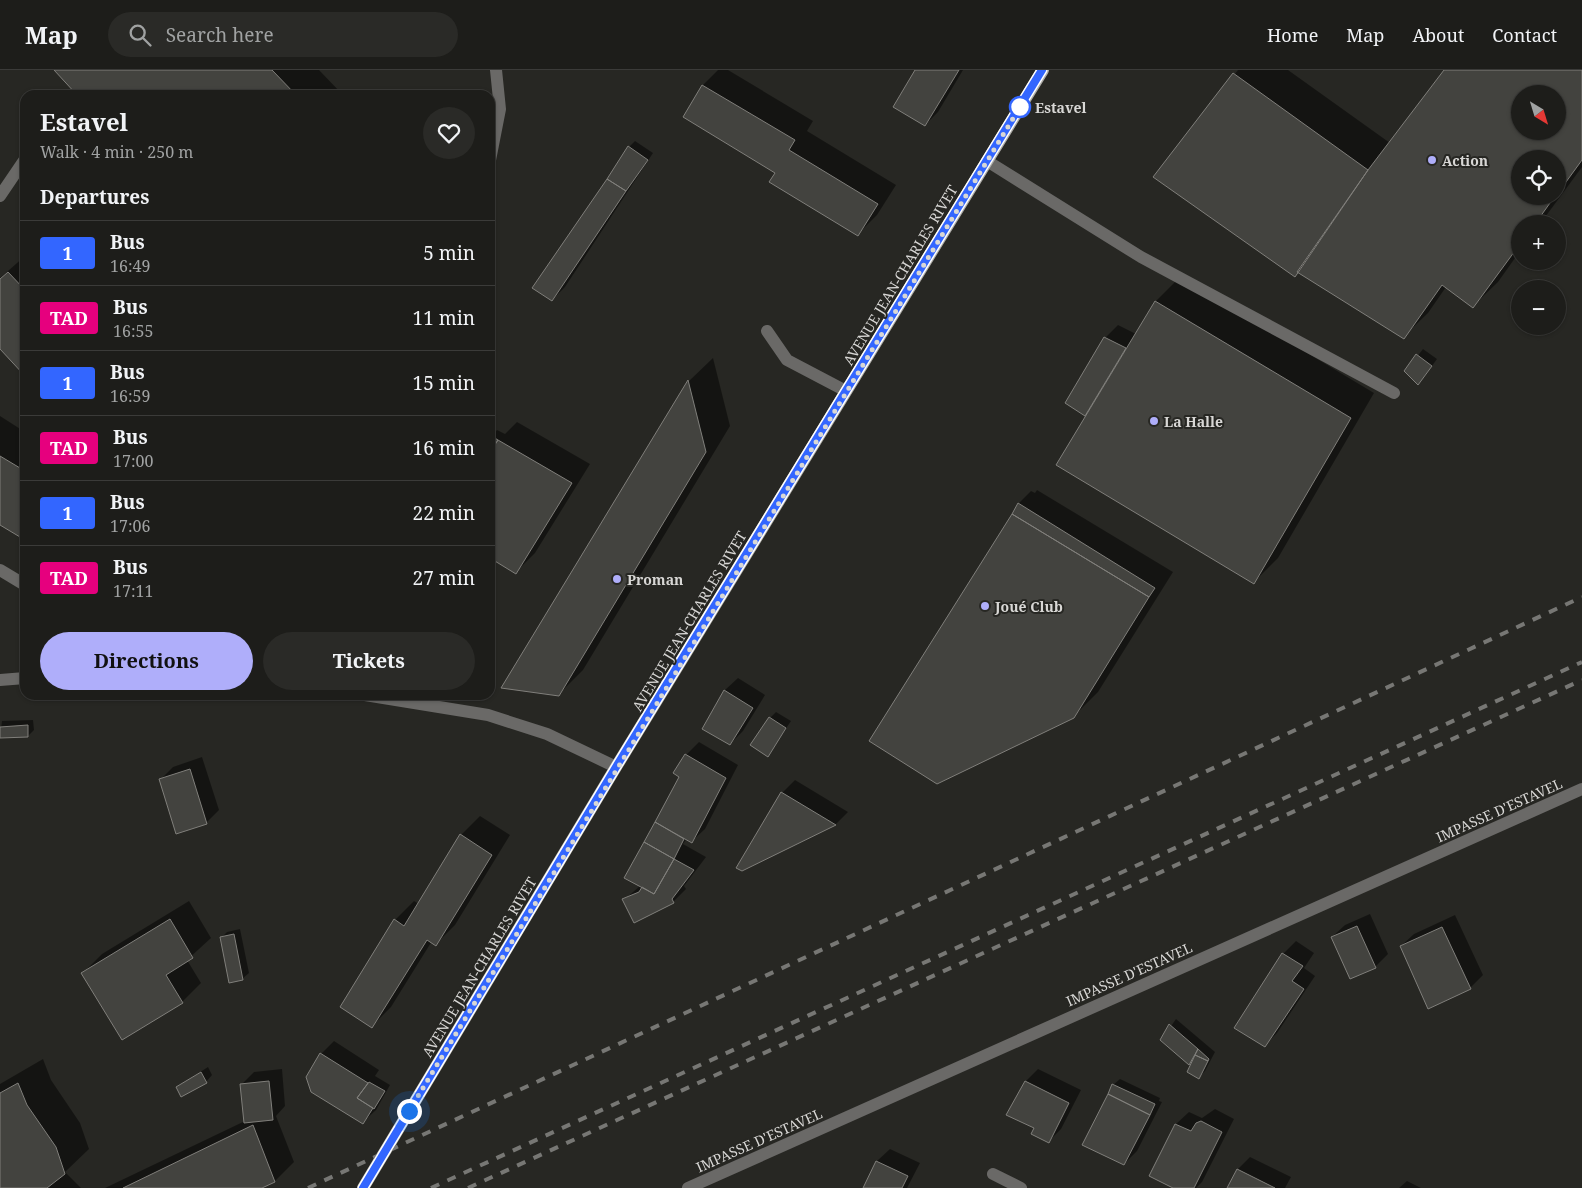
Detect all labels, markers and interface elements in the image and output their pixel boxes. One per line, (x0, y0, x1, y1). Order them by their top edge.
search box (108, 12, 458, 57)
text: Map (25, 18, 78, 51)
icon: search (126, 21, 154, 49)
text: Search here (166, 22, 274, 48)
text: Home (1267, 23, 1318, 47)
text: Map (1346, 23, 1384, 47)
text: About (1412, 23, 1464, 47)
text: Contact (1492, 23, 1557, 47)
north arrow (1511, 85, 1566, 140)
map controls (1511, 85, 1566, 335)
marker: Estavel (1009, 96, 1031, 118)
place label: Estavel (1035, 98, 1086, 117)
text: Estavel (40, 105, 128, 138)
button: heart (423, 107, 475, 159)
text: Walk · 4 min · 250 m (40, 141, 193, 163)
button: locate (1511, 150, 1566, 205)
place label: Action (1442, 151, 1488, 170)
marker: Action (1426, 154, 1438, 166)
street label: AVENUE JEAN-CHARLES RIVET (839, 181, 962, 369)
text: Departures (40, 184, 149, 210)
button: + (1511, 215, 1566, 270)
text: Bus (110, 229, 145, 255)
text: 5 min (423, 240, 475, 266)
text: 1 (62, 241, 73, 265)
text: 16:49 (110, 255, 150, 277)
button: − (1511, 280, 1566, 335)
text: Bus (113, 294, 148, 320)
text: 11 min (413, 305, 475, 331)
text: TAD (50, 306, 88, 330)
text: 16:55 (113, 320, 153, 342)
text: Bus (110, 359, 145, 385)
text: 15 min (413, 370, 475, 396)
text: 1 (62, 371, 73, 395)
text: 16:59 (110, 385, 150, 407)
place label: La Halle (1164, 412, 1223, 431)
marker: La Halle (1148, 415, 1160, 427)
text: Bus (113, 424, 148, 450)
text: 16 min (413, 435, 475, 461)
text: TAD (50, 436, 88, 460)
text: 17:00 (113, 450, 153, 472)
text: Bus (110, 489, 145, 515)
text: 22 min (413, 500, 475, 526)
text: 1 (62, 501, 73, 525)
text: 17:06 (110, 515, 150, 537)
street label: AVENUE JEAN-CHARLES RIVET (628, 527, 751, 715)
text: Bus (113, 554, 148, 580)
text: 27 min (413, 565, 475, 591)
text: TAD (50, 566, 88, 590)
place label: Proman (627, 570, 683, 589)
marker: Proman (611, 573, 623, 585)
text: 17:11 (113, 580, 153, 602)
place label: Joué Club (994, 597, 1063, 616)
marker: Joué Club (979, 600, 991, 612)
button: Directions (40, 632, 253, 690)
button: Tickets (263, 632, 475, 690)
street label: IMPASSE D'ESTAVEL (1433, 774, 1565, 846)
street label: AVENUE JEAN-CHARLES RIVET (418, 873, 541, 1061)
street label: IMPASSE D'ESTAVEL (1063, 938, 1195, 1010)
your location (397, 1099, 422, 1124)
street label: IMPASSE D'ESTAVEL (693, 1104, 825, 1176)

